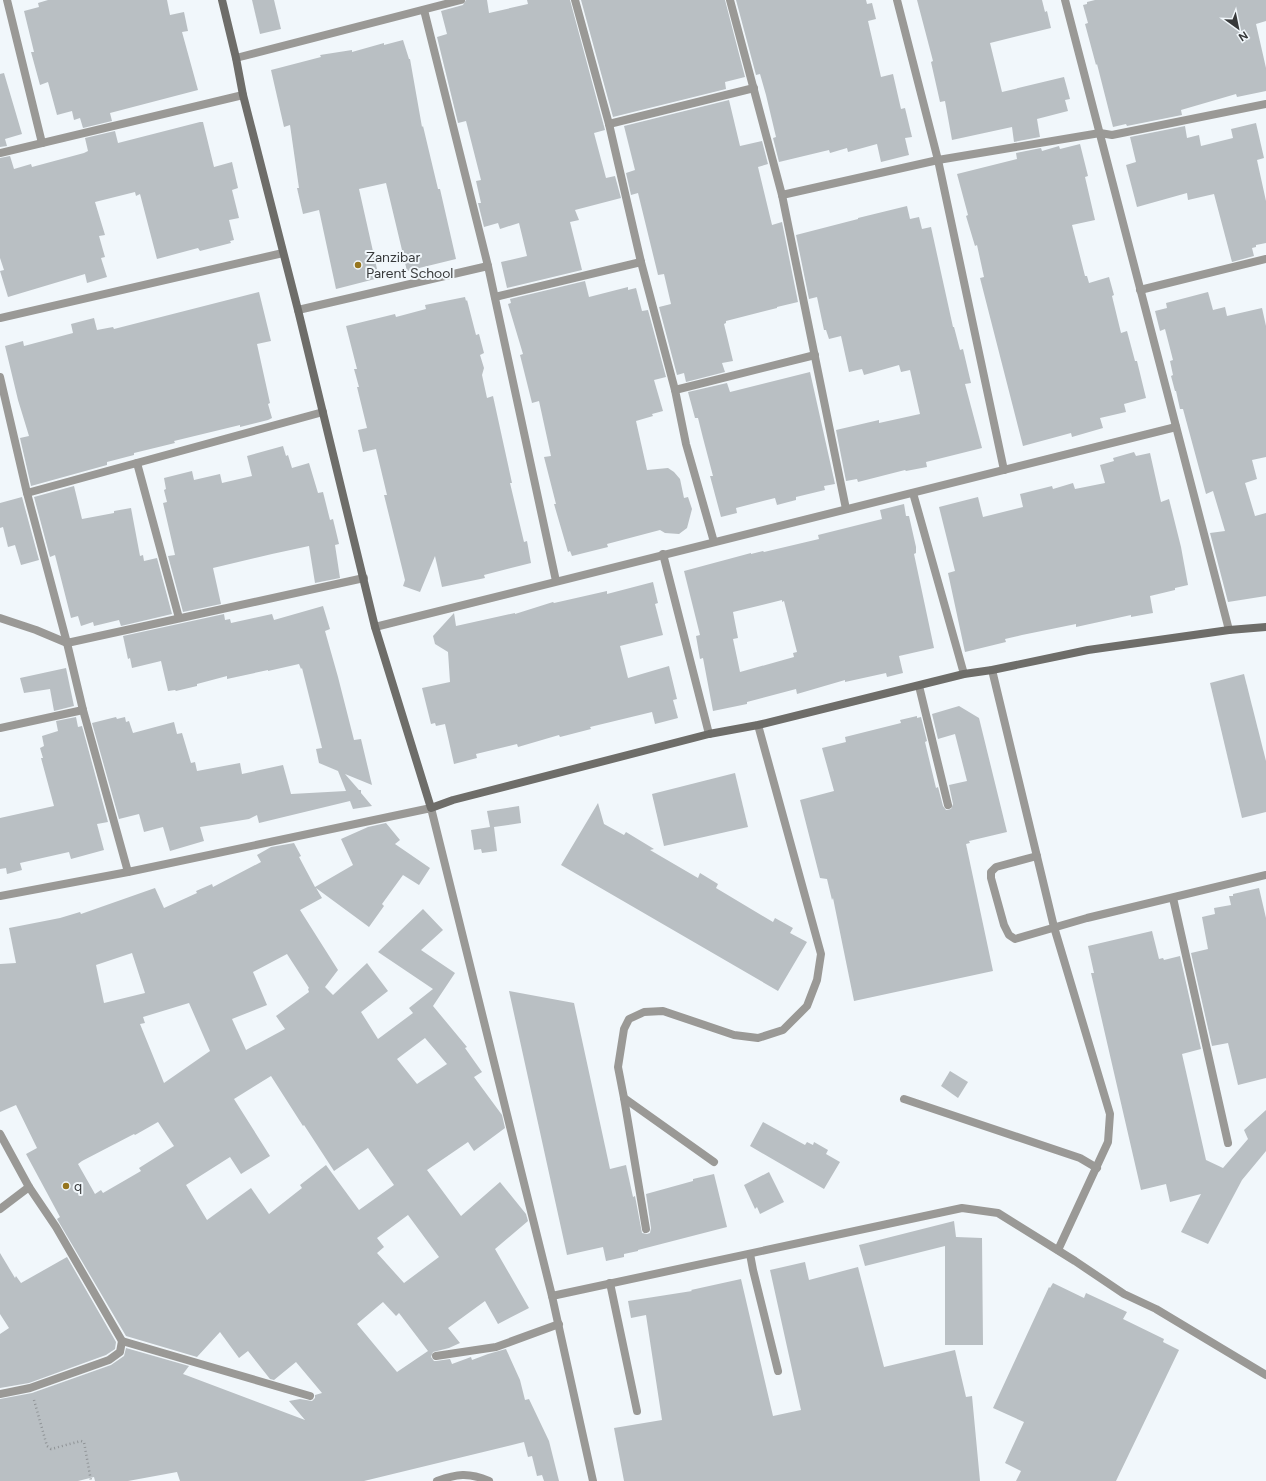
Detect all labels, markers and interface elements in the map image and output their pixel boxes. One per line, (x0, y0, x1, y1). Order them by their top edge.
north arrow (1218, 8, 1258, 48)
text: N (1236, 28, 1250, 44)
place label: Zanzibar Parent School (366, 249, 453, 282)
marker: Zanzibar Parent School (353, 260, 363, 270)
place label: q (74, 1178, 82, 1195)
marker: q (61, 1181, 71, 1191)

